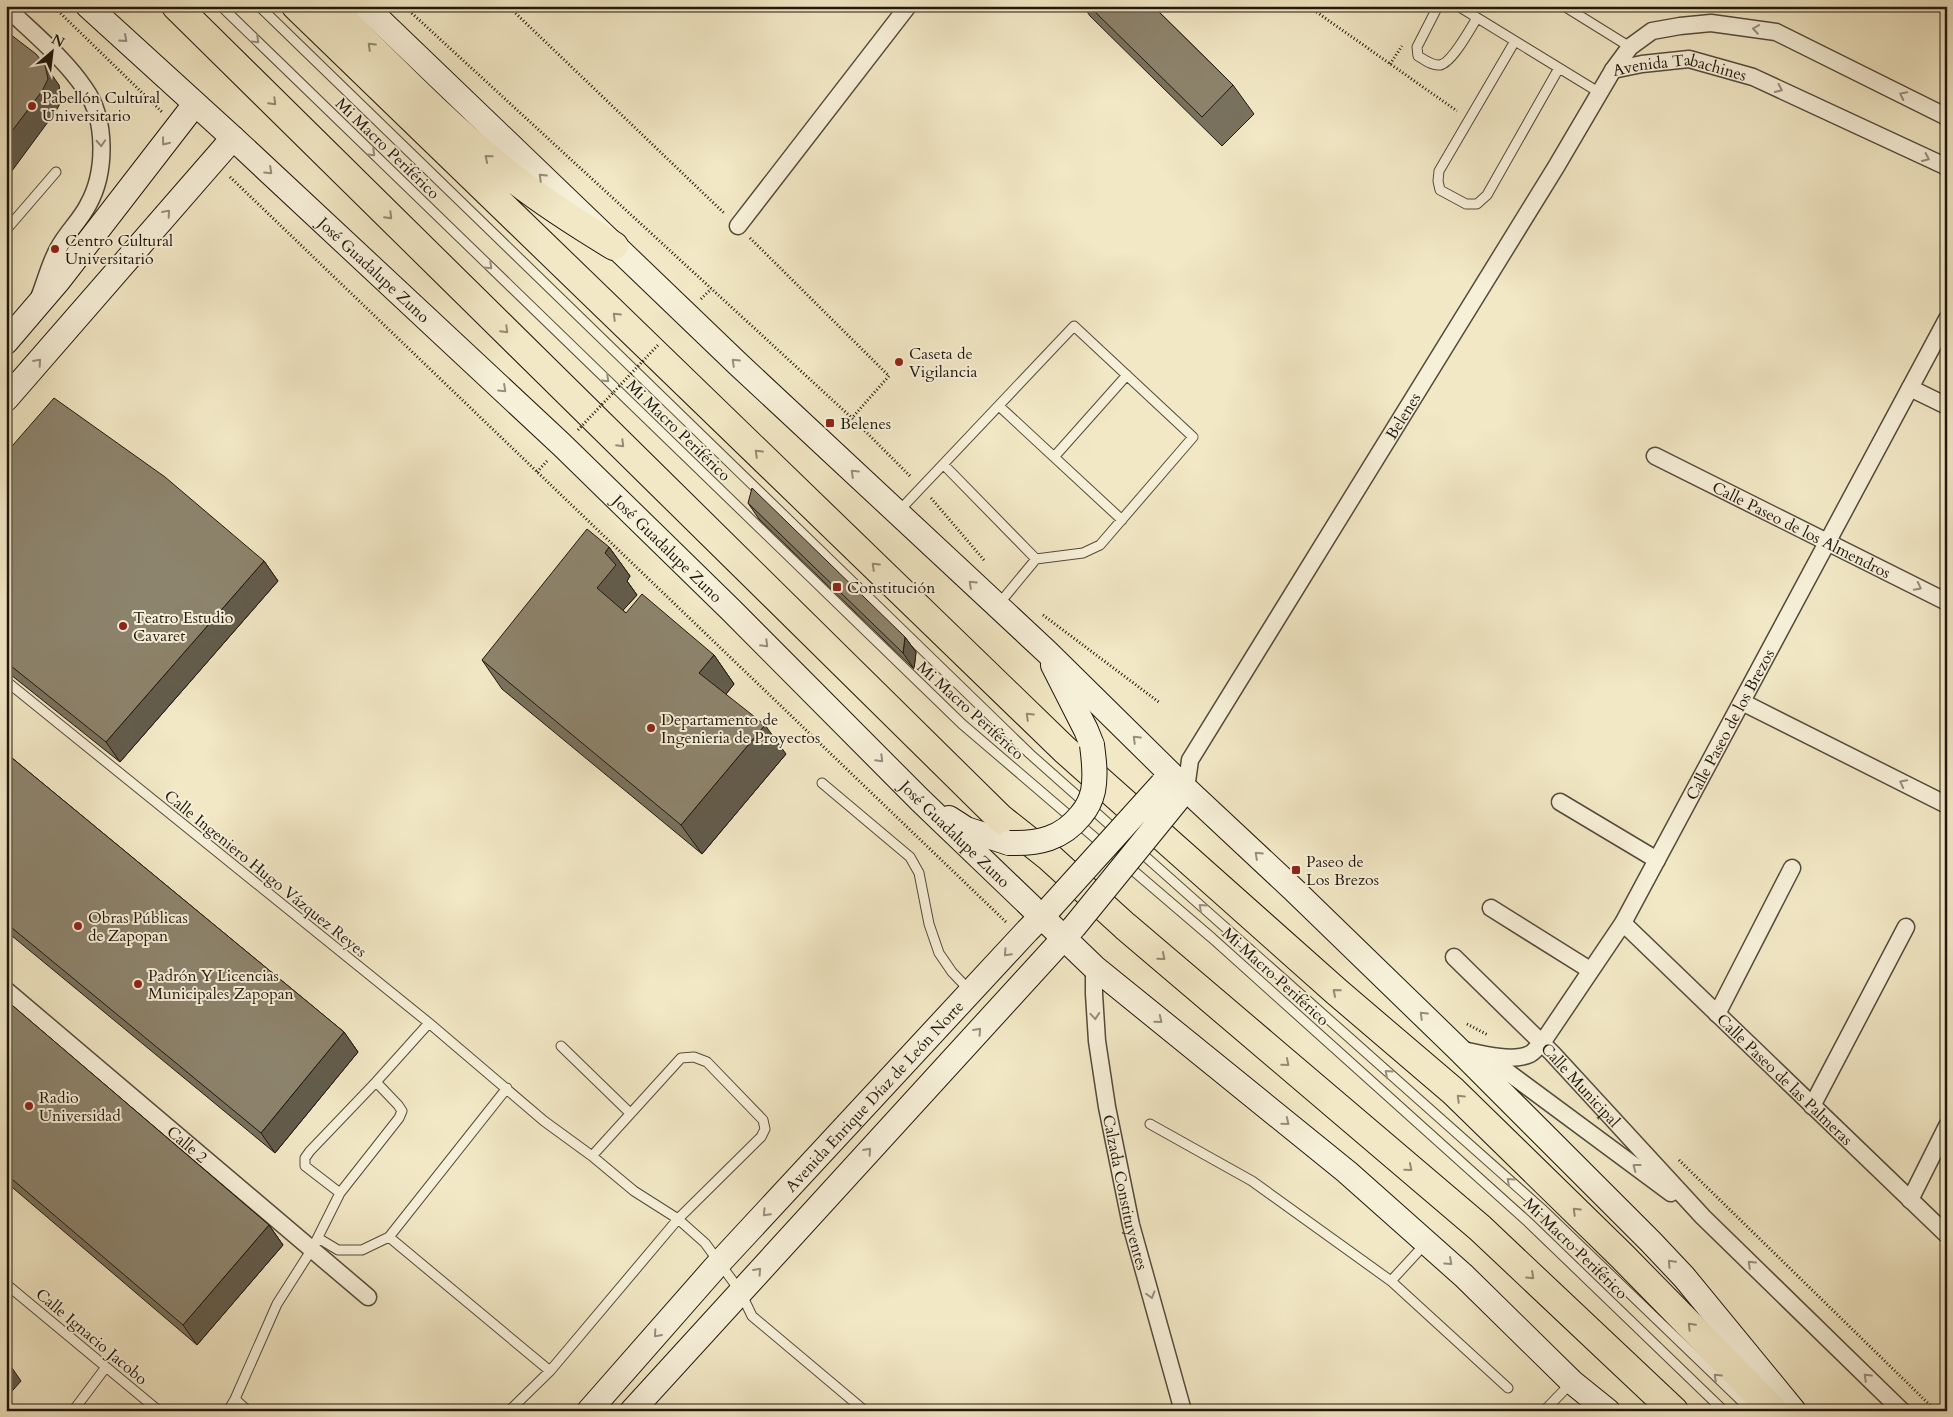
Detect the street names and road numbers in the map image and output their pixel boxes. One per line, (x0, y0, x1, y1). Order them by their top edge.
street label: Avenida Tabachines (1611, 49, 1749, 87)
street label: Mi Macro Periférico (330, 93, 445, 205)
street label: José Guadalupe Zuno (311, 211, 434, 328)
street label: Mi Macro Periférico (621, 375, 736, 487)
street label: Belenes (1381, 389, 1426, 444)
street label: Calle Paseo de los Almendros (1708, 476, 1894, 584)
street label: José Guadalupe Zuno (606, 489, 727, 608)
street label: Calle Paseo de los Brezos (1681, 645, 1780, 804)
street label: Mi Macro Periférico (912, 657, 1029, 765)
street label: José Guadalupe Zuno (893, 774, 1015, 893)
street label: Calle Ingeniero Hugo Vázquez Reyes (159, 785, 371, 962)
street label: Mi Macro Periférico (1217, 923, 1334, 1031)
street label: Avenida Enrique Díaz de León Norte (780, 996, 969, 1197)
street label: Calle Paseo de las Palmeras (1712, 1009, 1857, 1150)
street label: Calle Municipal (1536, 1038, 1625, 1132)
street label: Calzada Constituyentes (1097, 1113, 1153, 1272)
street label: Calle 2 (162, 1121, 212, 1168)
street label: Mi Macro Periférico (1518, 1193, 1633, 1305)
street label: Calle Ignacio Jacobo (31, 1283, 152, 1390)

